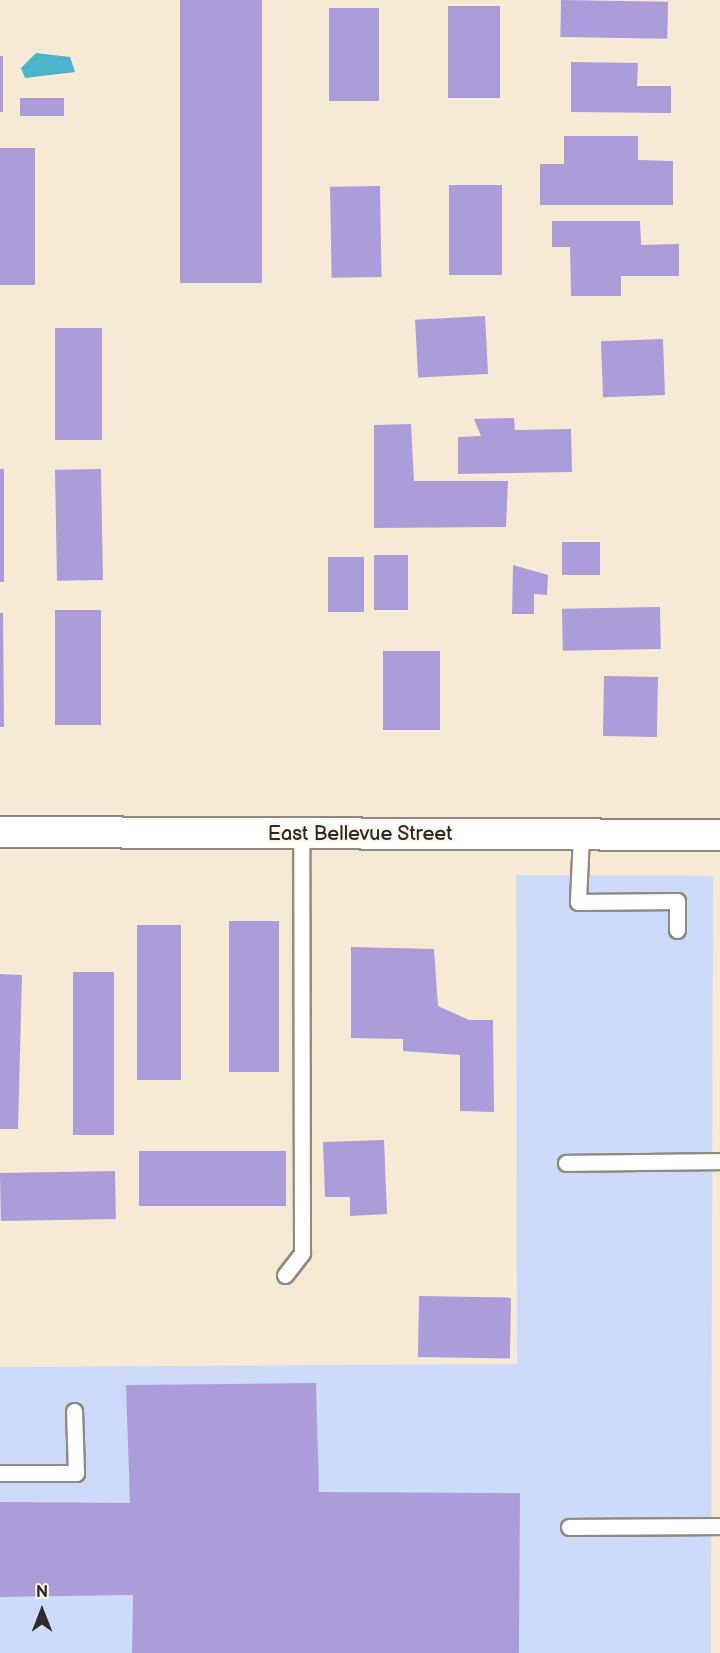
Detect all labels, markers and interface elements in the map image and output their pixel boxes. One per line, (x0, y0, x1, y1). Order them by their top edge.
street label: East Bellevue Street (268, 822, 452, 846)
north arrow (12, 1581, 72, 1641)
text: N (36, 1583, 48, 1602)

